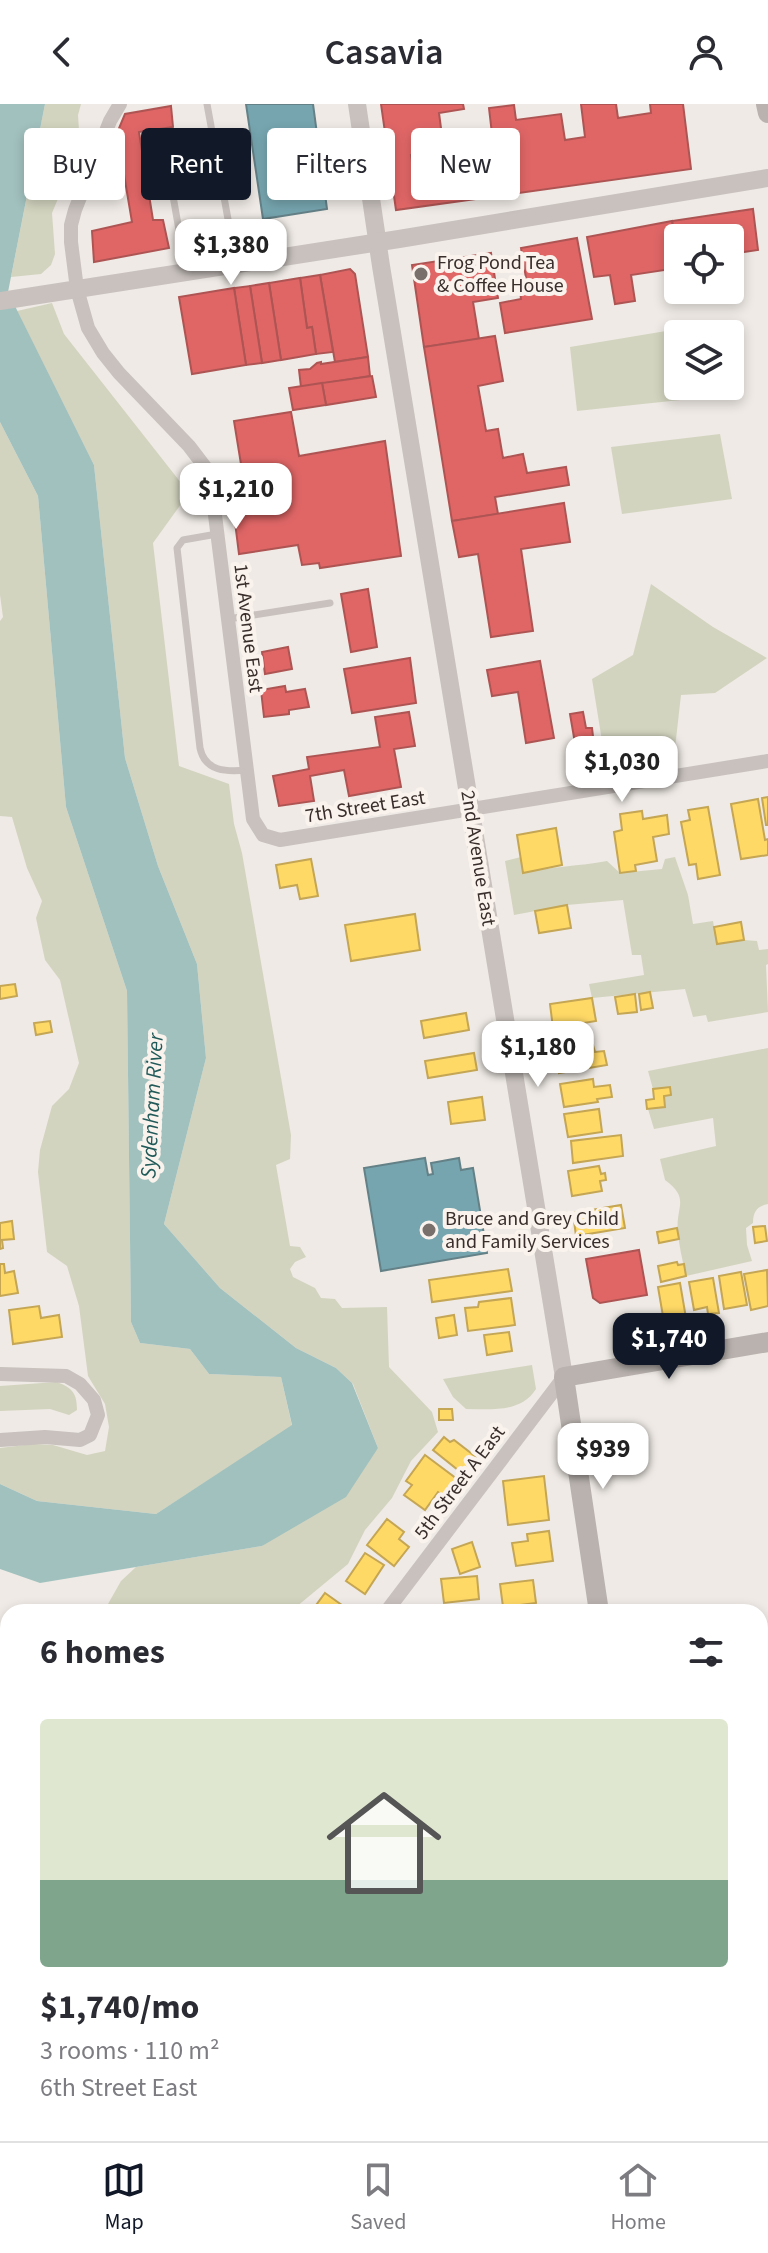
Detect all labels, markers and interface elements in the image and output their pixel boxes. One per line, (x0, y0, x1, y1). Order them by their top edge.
text: Casavia (324, 27, 444, 78)
icon: back (40, 30, 84, 74)
icon: person (684, 30, 728, 74)
chip: Buy (24, 128, 125, 200)
chip: Rent (141, 128, 251, 200)
chip: Filters (267, 128, 395, 200)
chip: New (411, 128, 520, 200)
pin: $1,380 (166, 219, 296, 287)
map controls (664, 224, 744, 400)
button: locate (664, 224, 744, 304)
text: $1,380 (193, 226, 269, 263)
place label: Frog Pond Tea & Coffee House (437, 249, 564, 300)
marker: Frog Pond Tea & Coffee House (412, 265, 430, 283)
button: layers (664, 320, 744, 400)
pin: $1,210 (171, 463, 301, 531)
text: $1,210 (198, 470, 274, 507)
street label: 1st Avenue East (226, 562, 270, 694)
pin: $1,030 (557, 736, 687, 804)
text: $1,030 (584, 743, 660, 780)
street label: 7th Street East (303, 784, 427, 830)
street label: 2nd Avenue East (453, 788, 503, 928)
pin: $1,180 (473, 1021, 603, 1089)
text: $1,180 (500, 1028, 576, 1065)
water label: Sydenham River (132, 1031, 172, 1179)
place label: Bruce and Grey Child and Family Services (445, 1205, 619, 1256)
marker: Bruce and Grey Child and Family Services (420, 1221, 438, 1239)
pin: $1,740 (604, 1313, 734, 1381)
text: $1,740 (631, 1320, 707, 1357)
street label: 5th Street A East (408, 1420, 512, 1545)
pin: $939 (556, 1423, 650, 1491)
text: $939 (576, 1430, 630, 1467)
text: 6 homes (40, 1628, 165, 1677)
icon: filters (684, 1630, 728, 1674)
icon: home (312, 1771, 456, 1915)
text: $1,740/mo (40, 1983, 200, 2032)
text: 3 rooms · 110 m² (40, 2032, 219, 2069)
text: 6th Street East (40, 2069, 197, 2106)
tab: Map (102, 2158, 146, 2238)
tab: Saved (350, 2158, 406, 2238)
tab: Home (611, 2158, 666, 2238)

